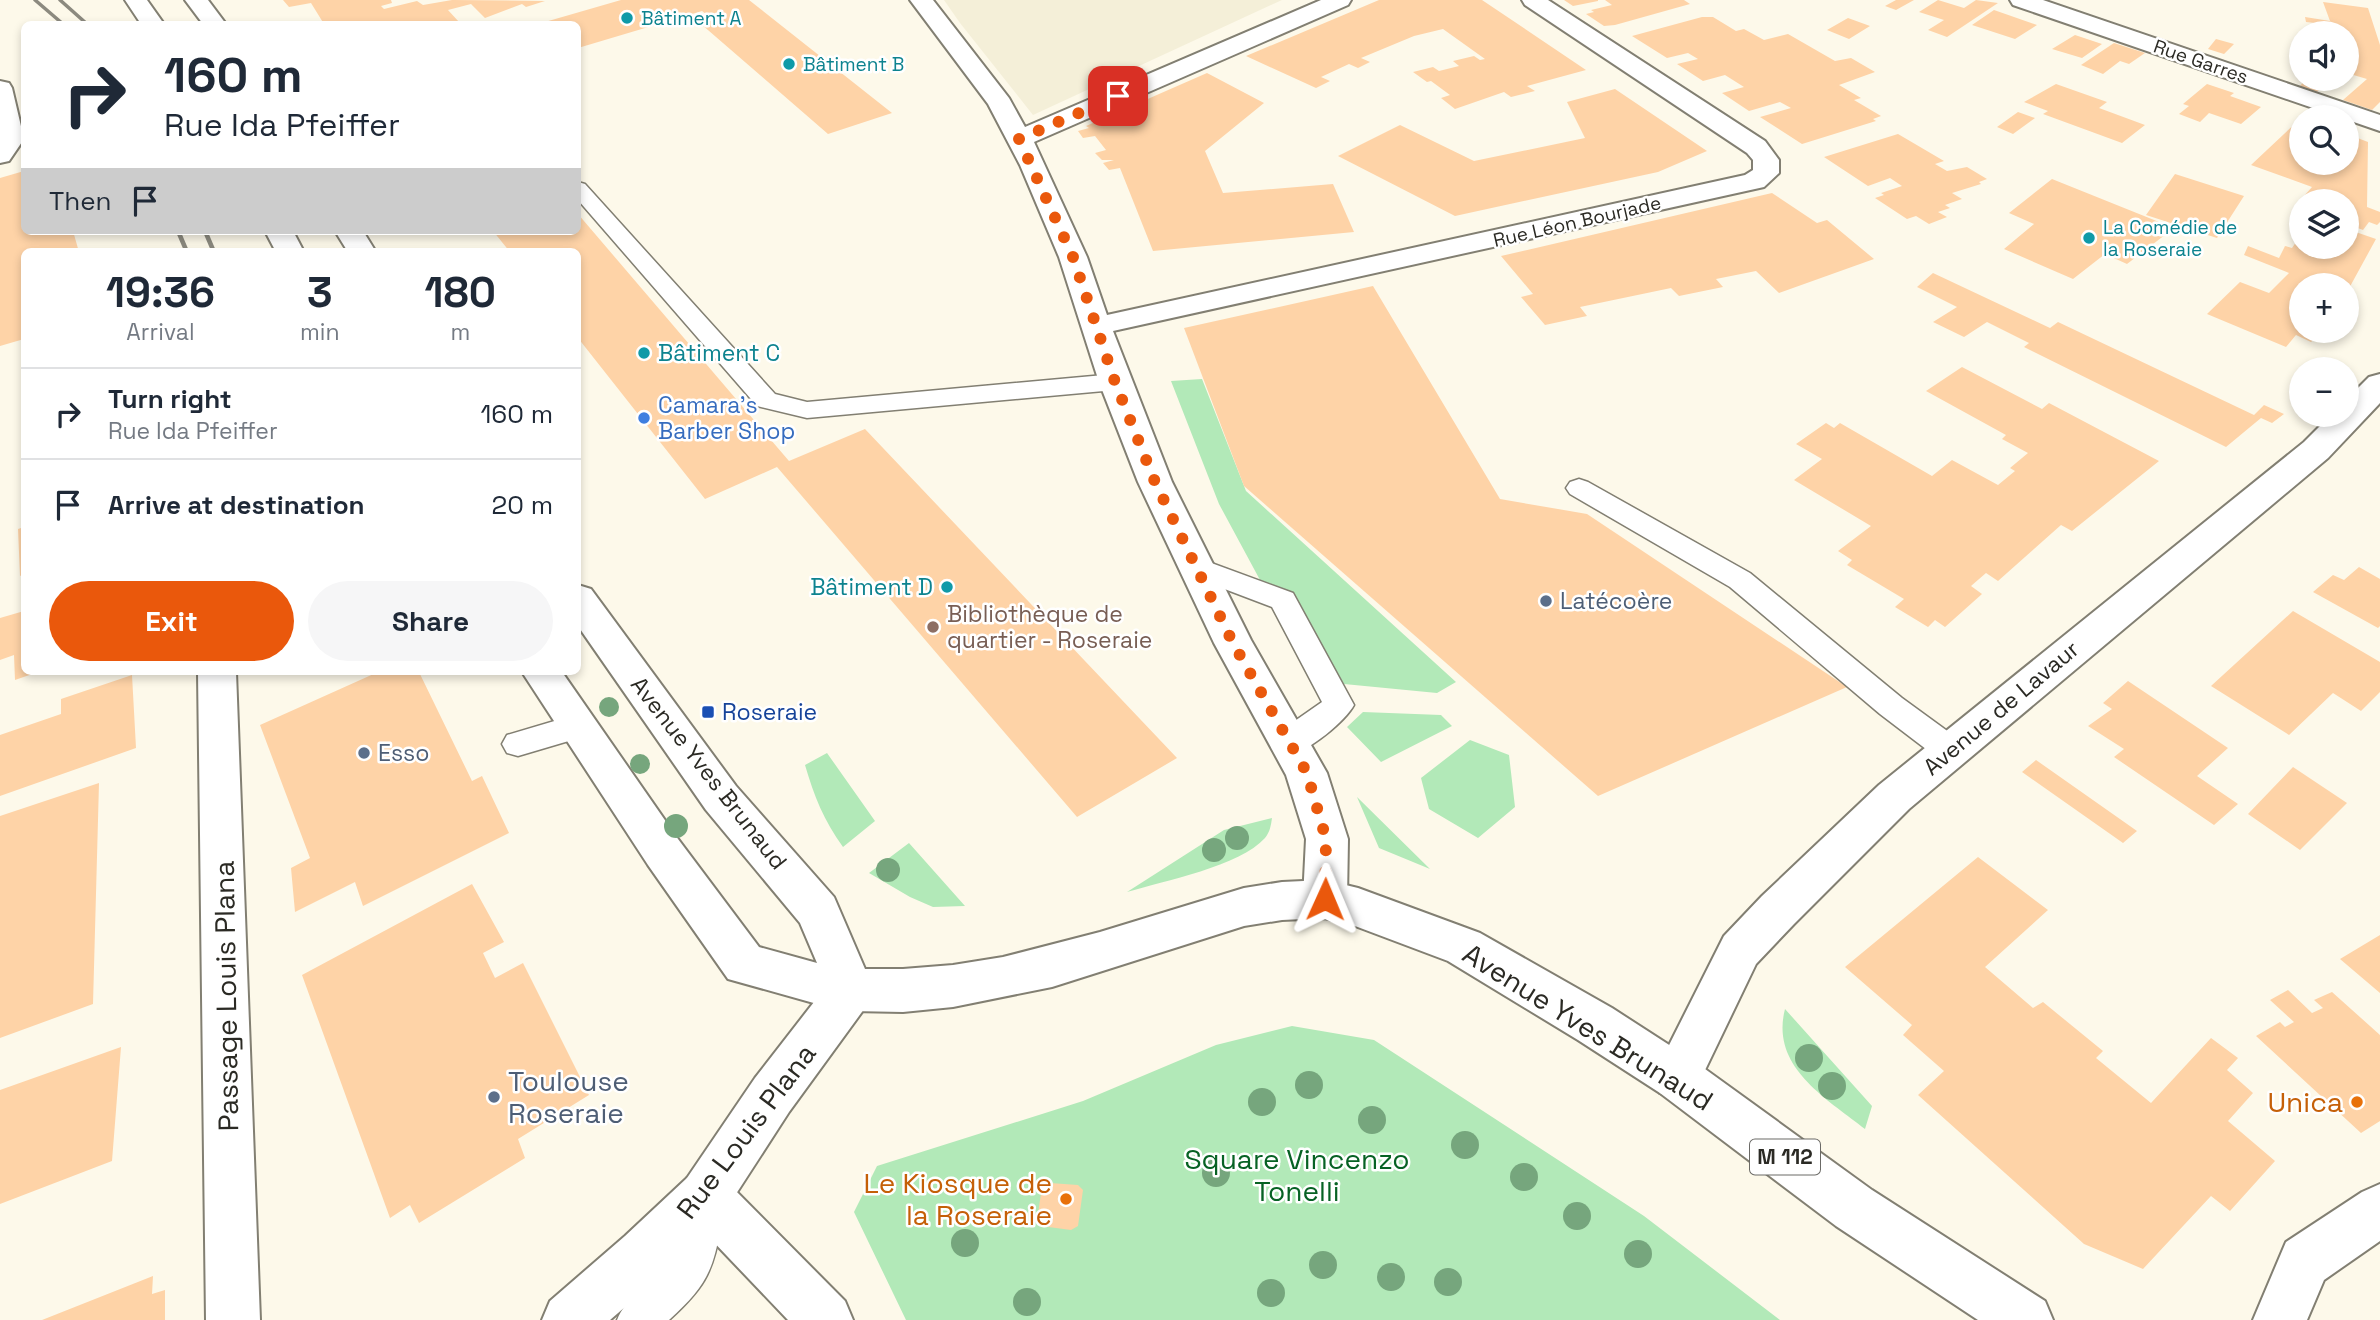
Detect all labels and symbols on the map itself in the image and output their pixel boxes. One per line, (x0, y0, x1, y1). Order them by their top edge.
place label: Bâtiment A (641, 6, 742, 31)
marker: Bâtiment A (619, 10, 635, 26)
street label: Rue Garres (2150, 34, 2251, 89)
place label: Bâtiment B (803, 52, 904, 77)
marker: Bâtiment B (781, 56, 797, 72)
pin (1088, 66, 1148, 126)
street label: Rue Léon Bourjade (1491, 190, 1663, 253)
place label: La Comédie de la Roseraie (2103, 215, 2237, 262)
marker: La Comédie de la Roseraie (2081, 230, 2097, 246)
place label: Bâtiment C (658, 338, 780, 368)
marker: Bâtiment C (636, 345, 652, 361)
place label: Camara's Barber Shop (658, 390, 795, 446)
marker: Camara's Barber Shop (636, 410, 652, 426)
place label: Bâtiment D (810, 572, 933, 602)
marker: Bâtiment D (939, 579, 955, 595)
place label: Latécoère (1560, 586, 1672, 616)
marker: Latécoère (1538, 593, 1554, 609)
place label: Bibliothèque de quartier - Roseraie (947, 599, 1152, 655)
marker: Bibliothèque de quartier - Roseraie (925, 619, 941, 635)
street label: Avenue de Lavaur (1917, 634, 2085, 782)
street label: Avenue Yves Brunaud (624, 670, 794, 876)
place label: Roseraie (722, 697, 817, 727)
marker: Roseraie (700, 704, 716, 720)
place label: Esso (378, 738, 429, 768)
marker: Esso (356, 745, 372, 761)
street label: Passage Louis Plana (206, 860, 246, 1132)
position arrow (1288, 862, 1362, 936)
street label: Avenue Yves Brunaud (1456, 935, 1720, 1119)
street label: Rue Louis Plana (668, 1036, 824, 1226)
place label: Toulouse Roseraie (508, 1063, 629, 1131)
place label: Unica (2267, 1084, 2343, 1120)
marker: Toulouse Roseraie (486, 1089, 502, 1105)
marker: Unica (2349, 1094, 2365, 1110)
road number: M 112 (1750, 1140, 1820, 1174)
park label: Square Vincenzo Tonelli (1184, 1141, 1410, 1209)
place label: Le Kiosque de la Roseraie (863, 1165, 1052, 1233)
marker: Le Kiosque de la Roseraie (1058, 1191, 1074, 1207)

